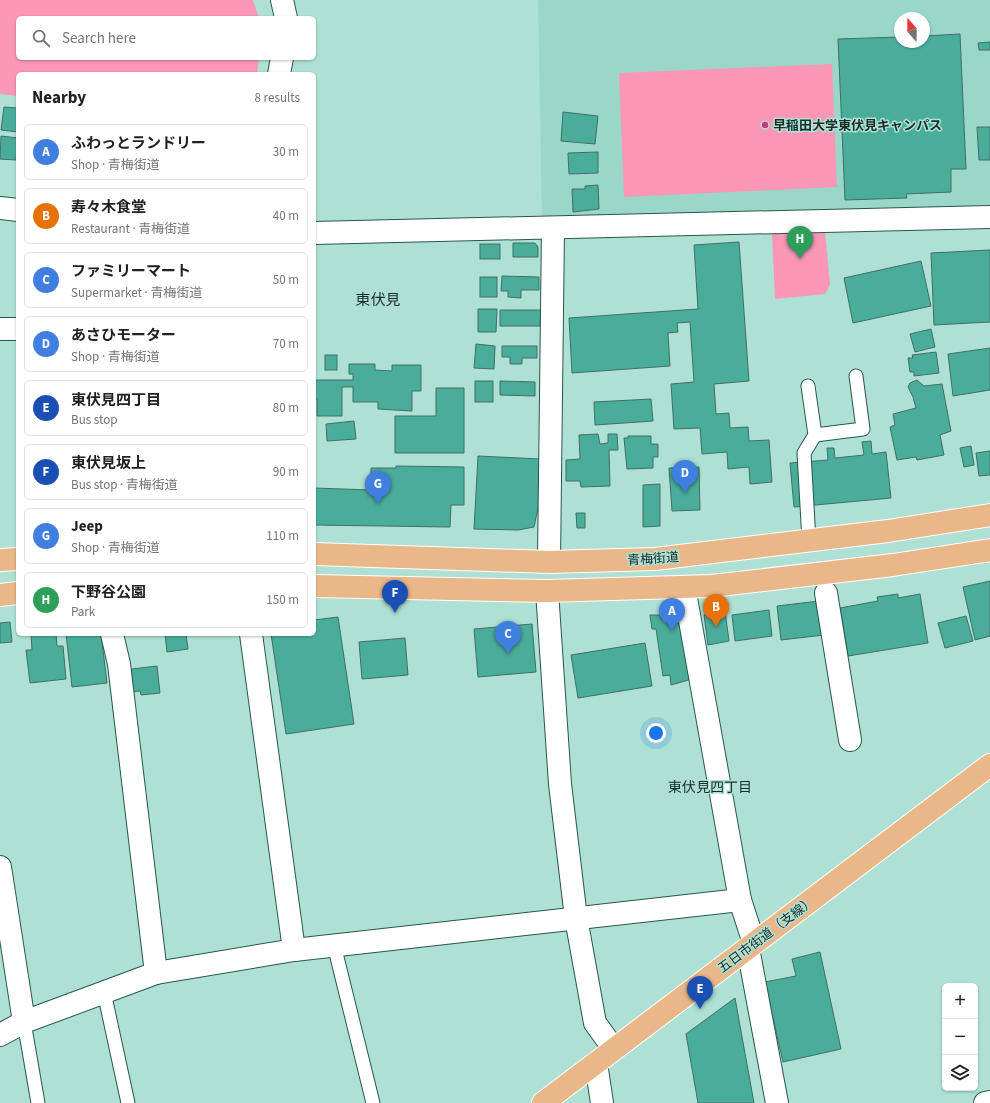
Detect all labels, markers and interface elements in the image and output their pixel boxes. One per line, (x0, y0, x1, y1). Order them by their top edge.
north arrow (894, 12, 930, 48)
search box (16, 16, 316, 60)
icon: search (30, 27, 52, 49)
text: Search here (62, 28, 136, 49)
text: Nearby (32, 86, 86, 110)
text: 8 results (255, 89, 300, 107)
place label: 早稲田大学東伏見キャンパス (773, 117, 942, 135)
marker: 早稲田大学東伏見キャンパス (760, 120, 770, 130)
text: ふわっとランドリー (71, 133, 206, 154)
text: A (42, 143, 50, 161)
text: 30 m (273, 143, 299, 161)
text: Shop · 青梅街道 (71, 156, 160, 174)
text: 寿々木食堂 (71, 197, 146, 218)
text: B (42, 207, 50, 225)
text: 40 m (273, 207, 299, 225)
text: Restaurant · 青梅街道 (71, 220, 190, 238)
pin: H (787, 226, 813, 259)
text: ファミリーマート (71, 261, 191, 282)
text: C (42, 271, 50, 289)
text: 50 m (273, 271, 299, 289)
text: Supermarket · 青梅街道 (71, 284, 202, 302)
district label: 東伏見 (355, 290, 401, 311)
text: あさひモーター (71, 325, 176, 346)
text: D (42, 335, 50, 353)
text: 70 m (273, 335, 299, 353)
text: Shop · 青梅街道 (71, 348, 160, 366)
text: 東伏見四丁目 (71, 390, 161, 411)
text: E (42, 399, 50, 417)
text: 80 m (273, 399, 299, 417)
text: Bus stop (71, 411, 117, 429)
text: 東伏見坂上 (71, 453, 146, 474)
pin: D (672, 460, 698, 493)
text: F (43, 463, 49, 481)
text: 90 m (273, 463, 299, 481)
pin: G (365, 471, 391, 504)
text: Bus stop · 青梅街道 (71, 476, 178, 494)
text: Jeep (71, 516, 103, 537)
text: G (42, 527, 50, 545)
text: 110 m (266, 527, 299, 545)
text: Shop · 青梅街道 (71, 539, 160, 557)
street label: 青梅街道 (626, 548, 680, 570)
pin: F (382, 580, 408, 613)
text: 下野谷公園 (71, 582, 146, 603)
text: H (42, 591, 50, 609)
text: 150 m (266, 591, 299, 609)
pin: B (703, 594, 729, 627)
pin: A (659, 598, 685, 631)
text: Park (71, 603, 95, 621)
pin: C (495, 621, 521, 654)
your location (646, 723, 666, 743)
district label: 東伏見四丁目 (668, 778, 752, 798)
street label: 五日市街道（支線） (714, 892, 819, 977)
pin: E (687, 976, 713, 1009)
map controls (942, 983, 978, 1091)
button: + (942, 983, 978, 1019)
button: − (942, 1019, 978, 1055)
button: layers (942, 1055, 978, 1091)

